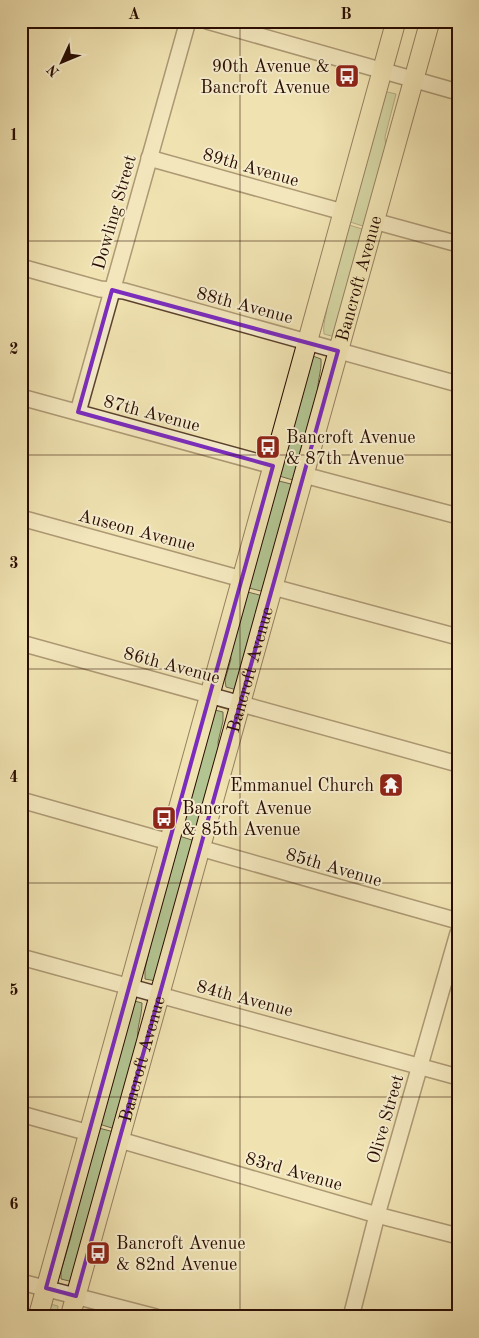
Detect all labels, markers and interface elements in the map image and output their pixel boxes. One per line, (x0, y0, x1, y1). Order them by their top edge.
text: A (128, 7, 140, 23)
text: B (340, 7, 352, 23)
north arrow (38, 38, 88, 88)
place label: 90th Avenue & Bancroft Avenue (200, 58, 330, 97)
text: N (44, 61, 62, 79)
bus stop icon: 90th Avenue & Bancroft Avenue (334, 63, 360, 89)
text: 1 (9, 128, 19, 144)
street label: 89th Avenue (201, 146, 301, 190)
street label: Dowling Street (90, 153, 140, 272)
street label: Bancroft Avenue (333, 214, 386, 344)
street label: 88th Avenue (195, 284, 295, 327)
text: 2 (9, 342, 19, 358)
street label: 87th Avenue (102, 392, 202, 435)
place label: Bancroft Avenue & 87th Avenue (286, 429, 416, 468)
bus stop icon: Bancroft Avenue & 87th Avenue (255, 434, 281, 460)
street label: Auseon Avenue (76, 507, 197, 555)
text: 3 (9, 556, 19, 572)
street label: Bancroft Avenue (225, 605, 277, 735)
street label: 86th Avenue (122, 644, 222, 687)
text: 4 (9, 770, 19, 786)
temple icon: Emmanuel Church (378, 772, 404, 798)
place label: Emmanuel Church (230, 777, 374, 795)
place label: Bancroft Avenue & 85th Avenue (182, 800, 312, 839)
bus stop icon: Bancroft Avenue & 85th Avenue (151, 805, 177, 831)
street label: 85th Avenue (284, 846, 384, 890)
street label: 84th Avenue (195, 977, 295, 1020)
text: 5 (9, 983, 19, 999)
street label: Bancroft Avenue (117, 994, 169, 1124)
street label: Olive Street (365, 1073, 407, 1166)
street label: 83rd Avenue (243, 1150, 344, 1194)
text: 6 (9, 1197, 19, 1213)
place label: Bancroft Avenue & 82nd Avenue (116, 1235, 246, 1274)
bus stop icon: Bancroft Avenue & 82nd Avenue (85, 1240, 111, 1266)

